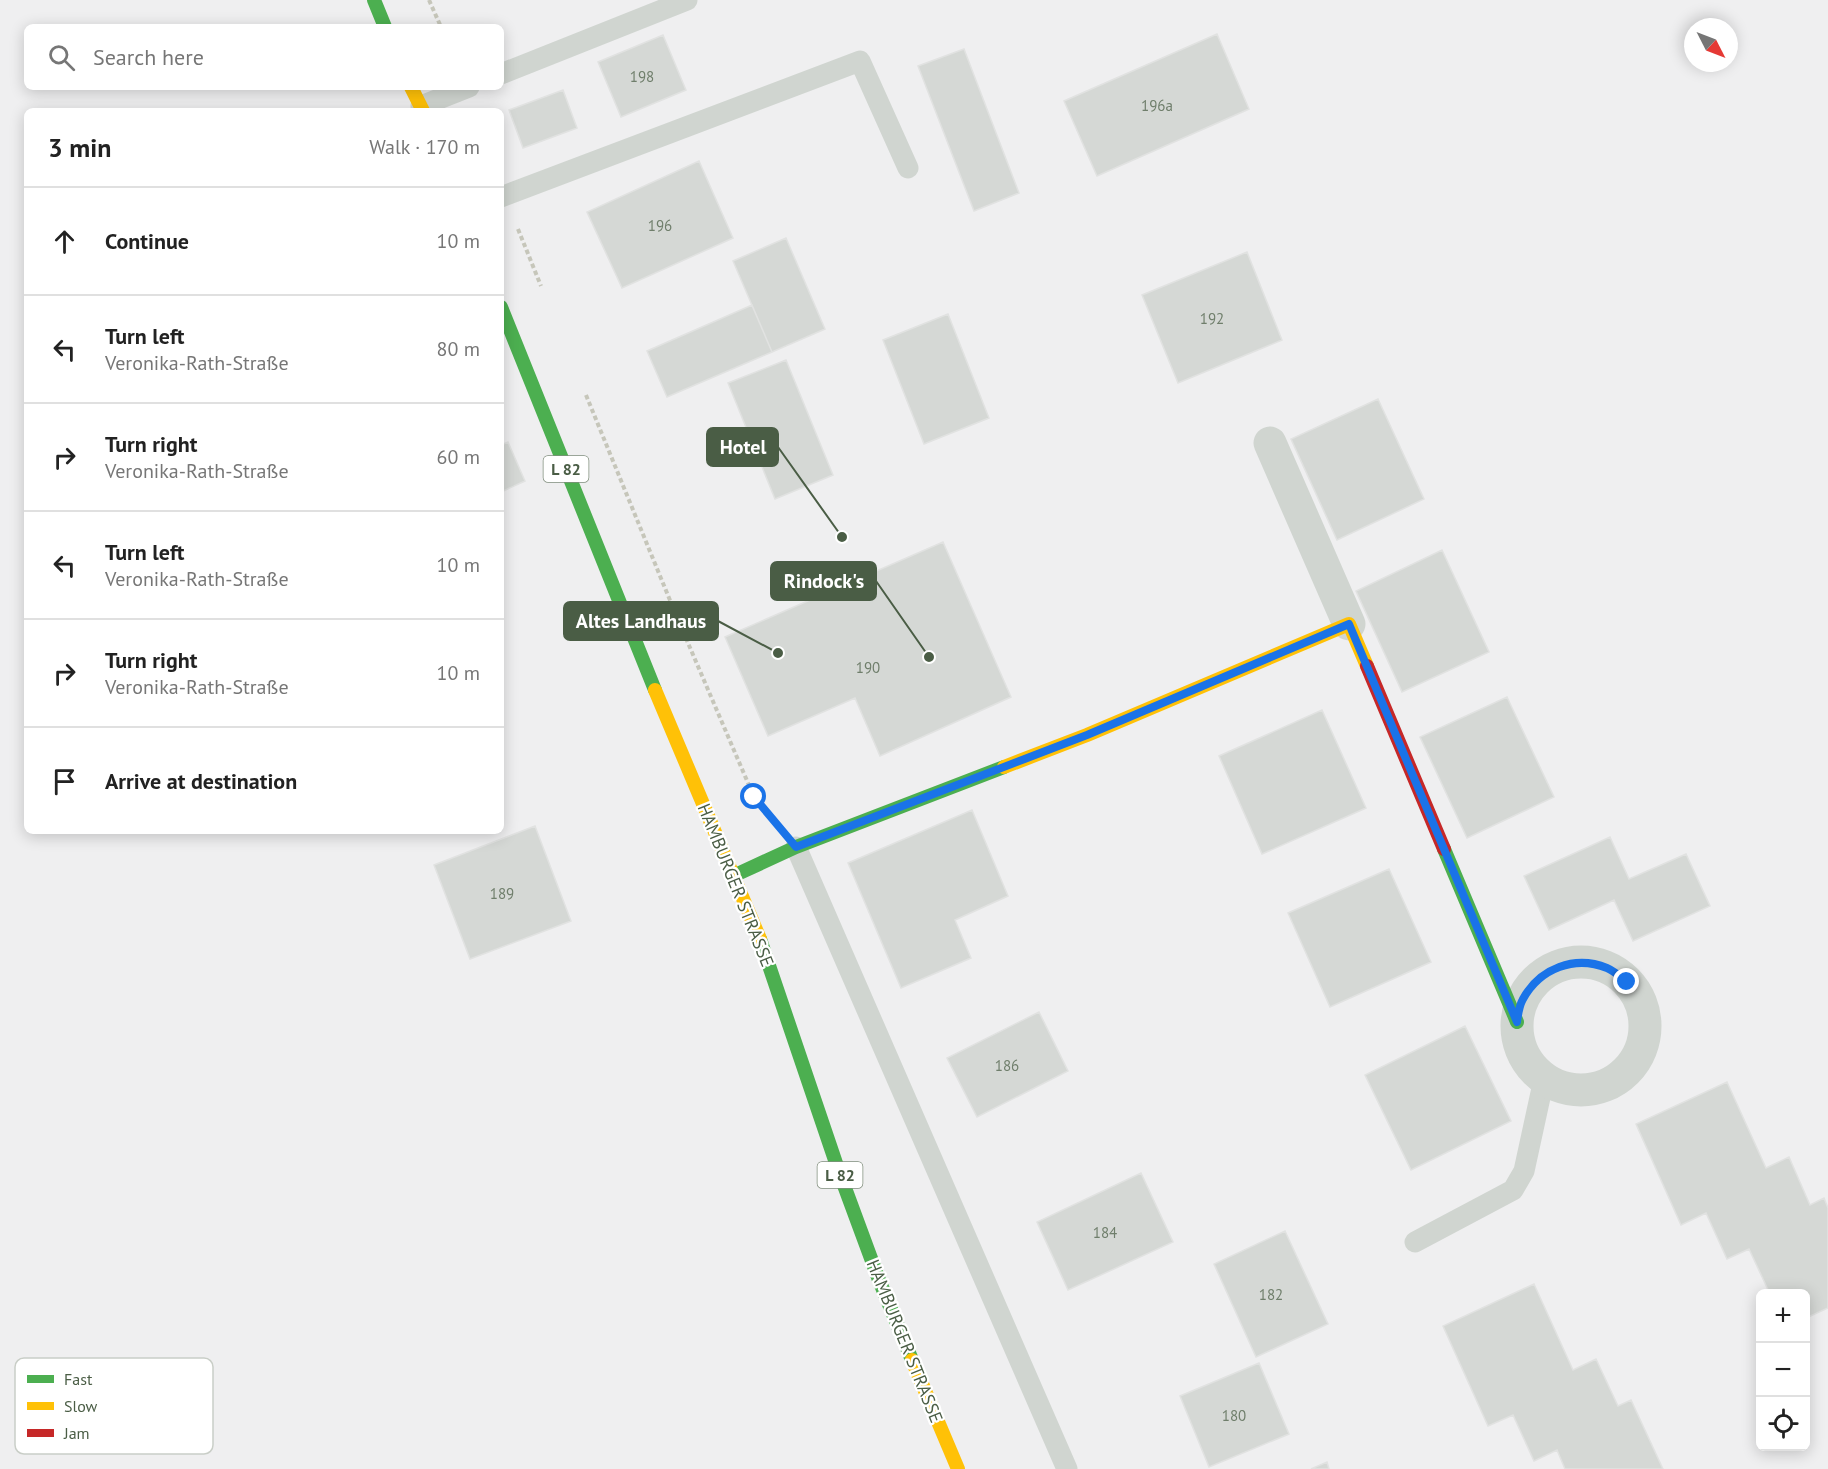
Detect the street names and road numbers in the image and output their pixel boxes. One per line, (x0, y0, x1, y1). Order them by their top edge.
road number: L 82 (544, 456, 588, 482)
street label: HAMBURGER STRASSE (693, 800, 779, 970)
road number: L 82 (818, 1162, 862, 1188)
street label: HAMBURGER STRASSE (862, 1256, 948, 1426)

